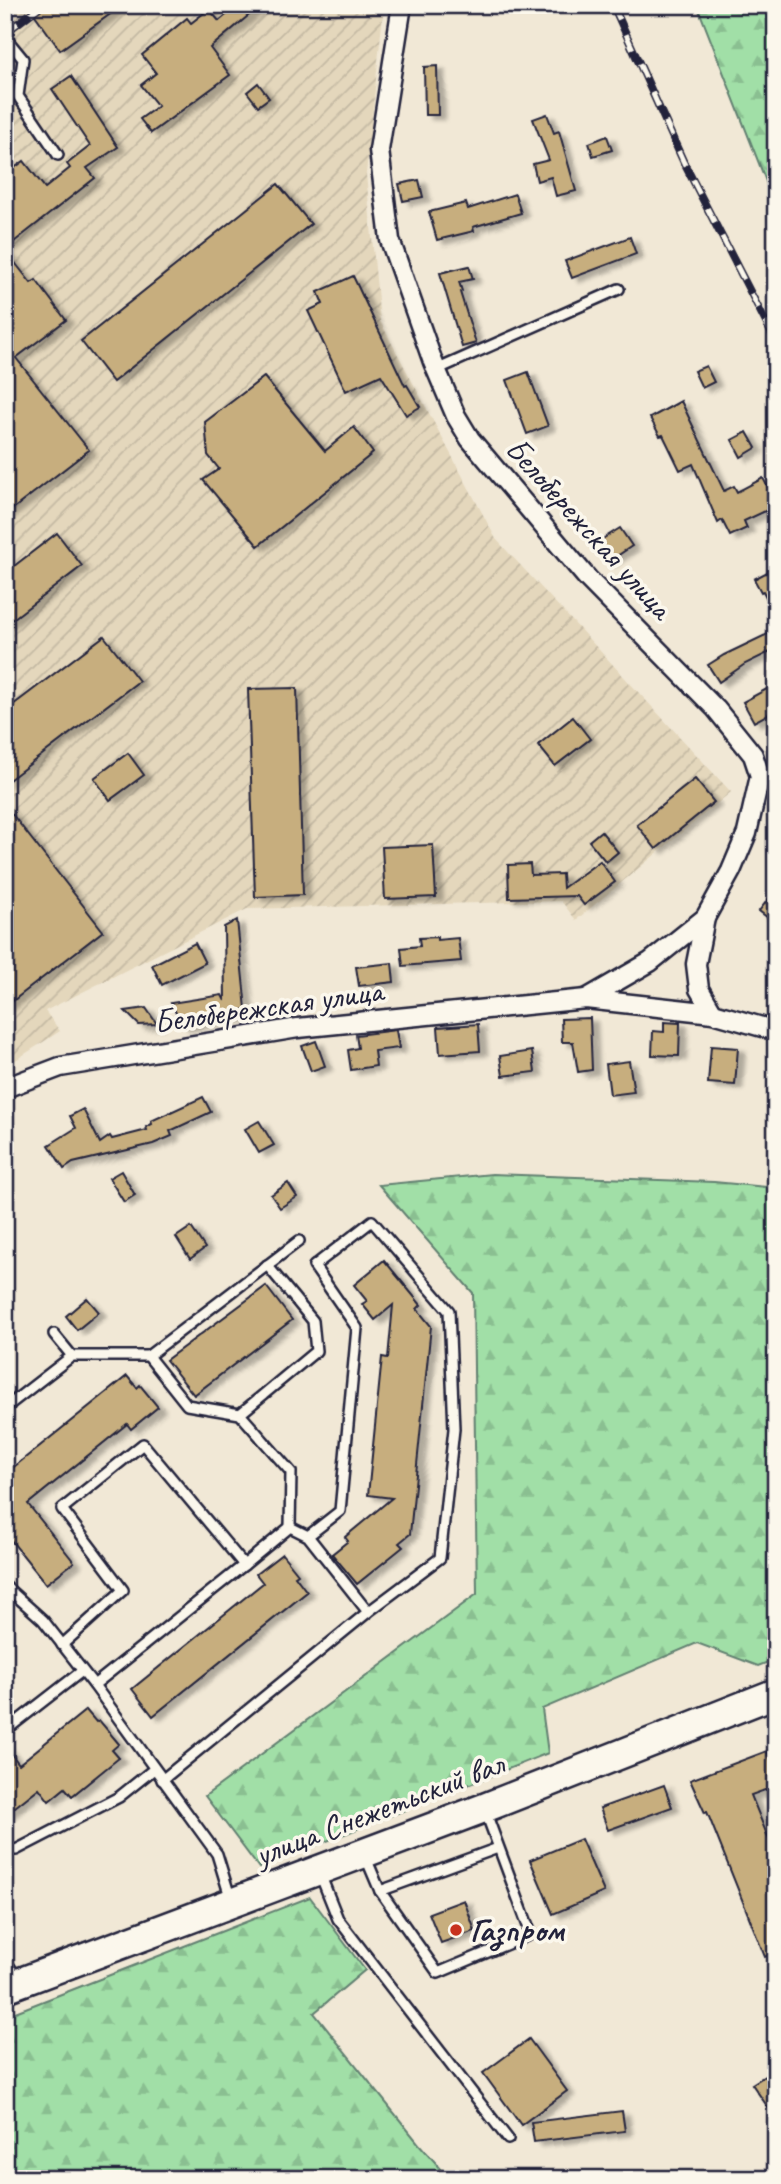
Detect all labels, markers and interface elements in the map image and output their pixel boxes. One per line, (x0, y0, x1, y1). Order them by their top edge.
street label: Белобережская улица (496, 428, 683, 629)
street label: Белобережская улица (151, 969, 387, 1043)
street label: улица Снежетьский вал (247, 1742, 511, 1876)
place label: Газпром (470, 1909, 566, 1952)
marker: Газпром (448, 1922, 464, 1938)

